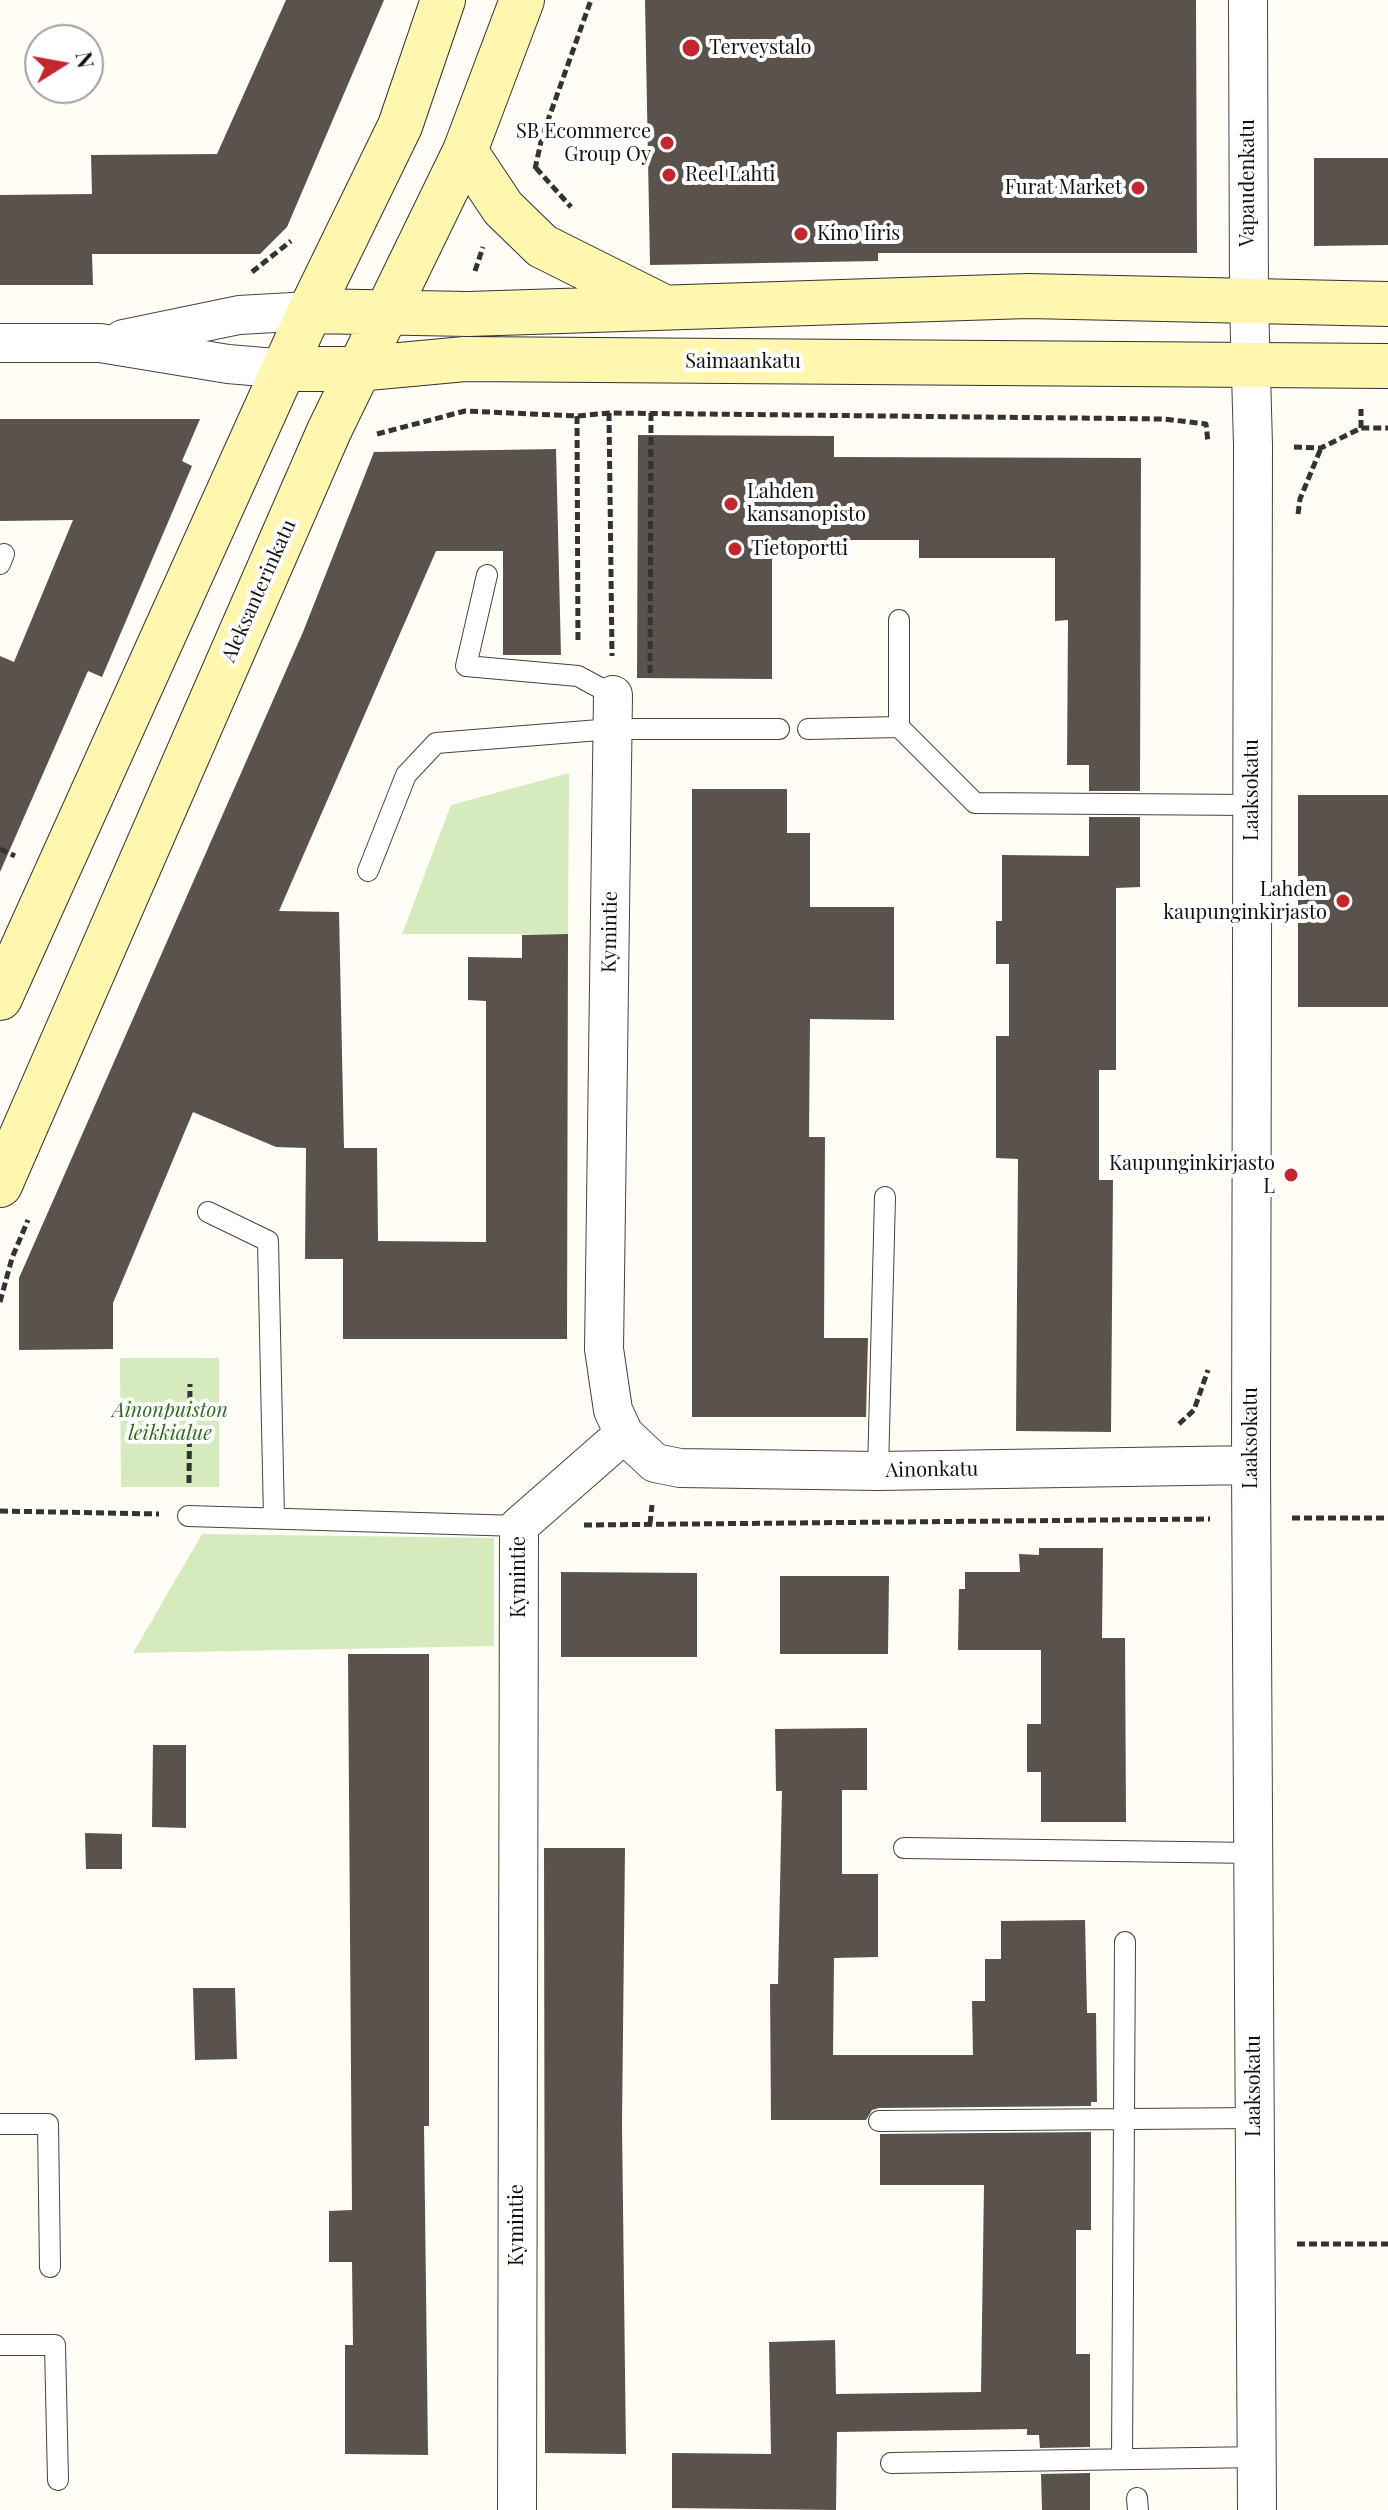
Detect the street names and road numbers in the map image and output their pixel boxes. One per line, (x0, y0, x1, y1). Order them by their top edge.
street label: Vapaudenkatu (1236, 119, 1260, 247)
street label: Saimaankatu (685, 350, 801, 374)
street label: Aleksanterinkatu (217, 516, 301, 666)
street label: Laaksokatu (1240, 739, 1264, 841)
street label: Kymintie (597, 891, 623, 973)
street label: Laaksokatu (1239, 1387, 1263, 1489)
street label: Ainonkatu (885, 1457, 979, 1483)
street label: Kymintie (507, 1536, 531, 1618)
street label: Laaksokatu (1242, 2035, 1266, 2137)
street label: Kymintie (505, 2184, 529, 2266)

